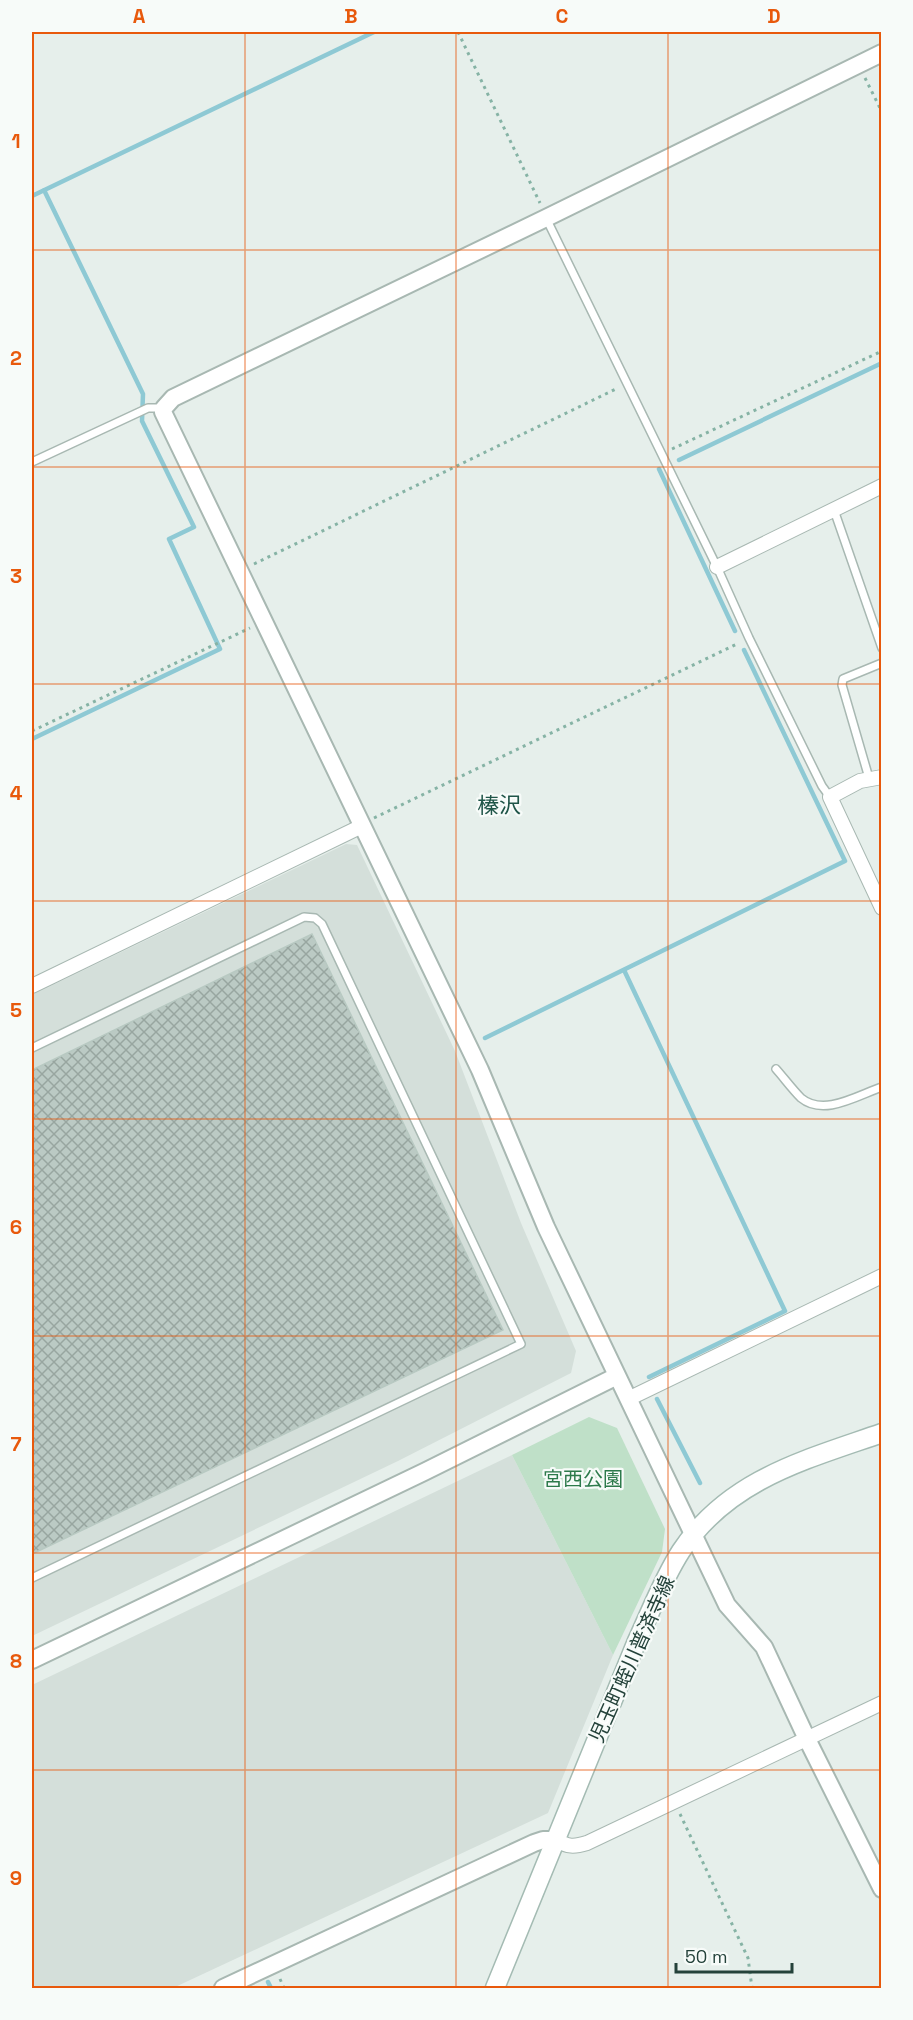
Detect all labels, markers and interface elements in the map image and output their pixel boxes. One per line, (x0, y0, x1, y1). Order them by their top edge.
text: A (133, 3, 146, 29)
text: B (344, 3, 358, 29)
text: C (556, 3, 569, 29)
text: D (767, 3, 781, 29)
text: 1 (11, 128, 21, 154)
text: 2 (10, 345, 22, 371)
text: 3 (10, 563, 22, 589)
text: 4 (10, 780, 23, 806)
district label: 榛沢 (477, 791, 521, 819)
text: 5 (10, 997, 22, 1023)
text: 6 (10, 1214, 22, 1240)
text: 7 (10, 1431, 22, 1457)
park label: 宮西公園 (543, 1466, 623, 1492)
street label: 児玉町蛭川普済寺線 (584, 1571, 680, 1747)
text: 8 (10, 1648, 22, 1674)
text: 9 (10, 1865, 22, 1891)
scale bar (676, 1936, 792, 1974)
text: 50 m (685, 1945, 727, 1968)

